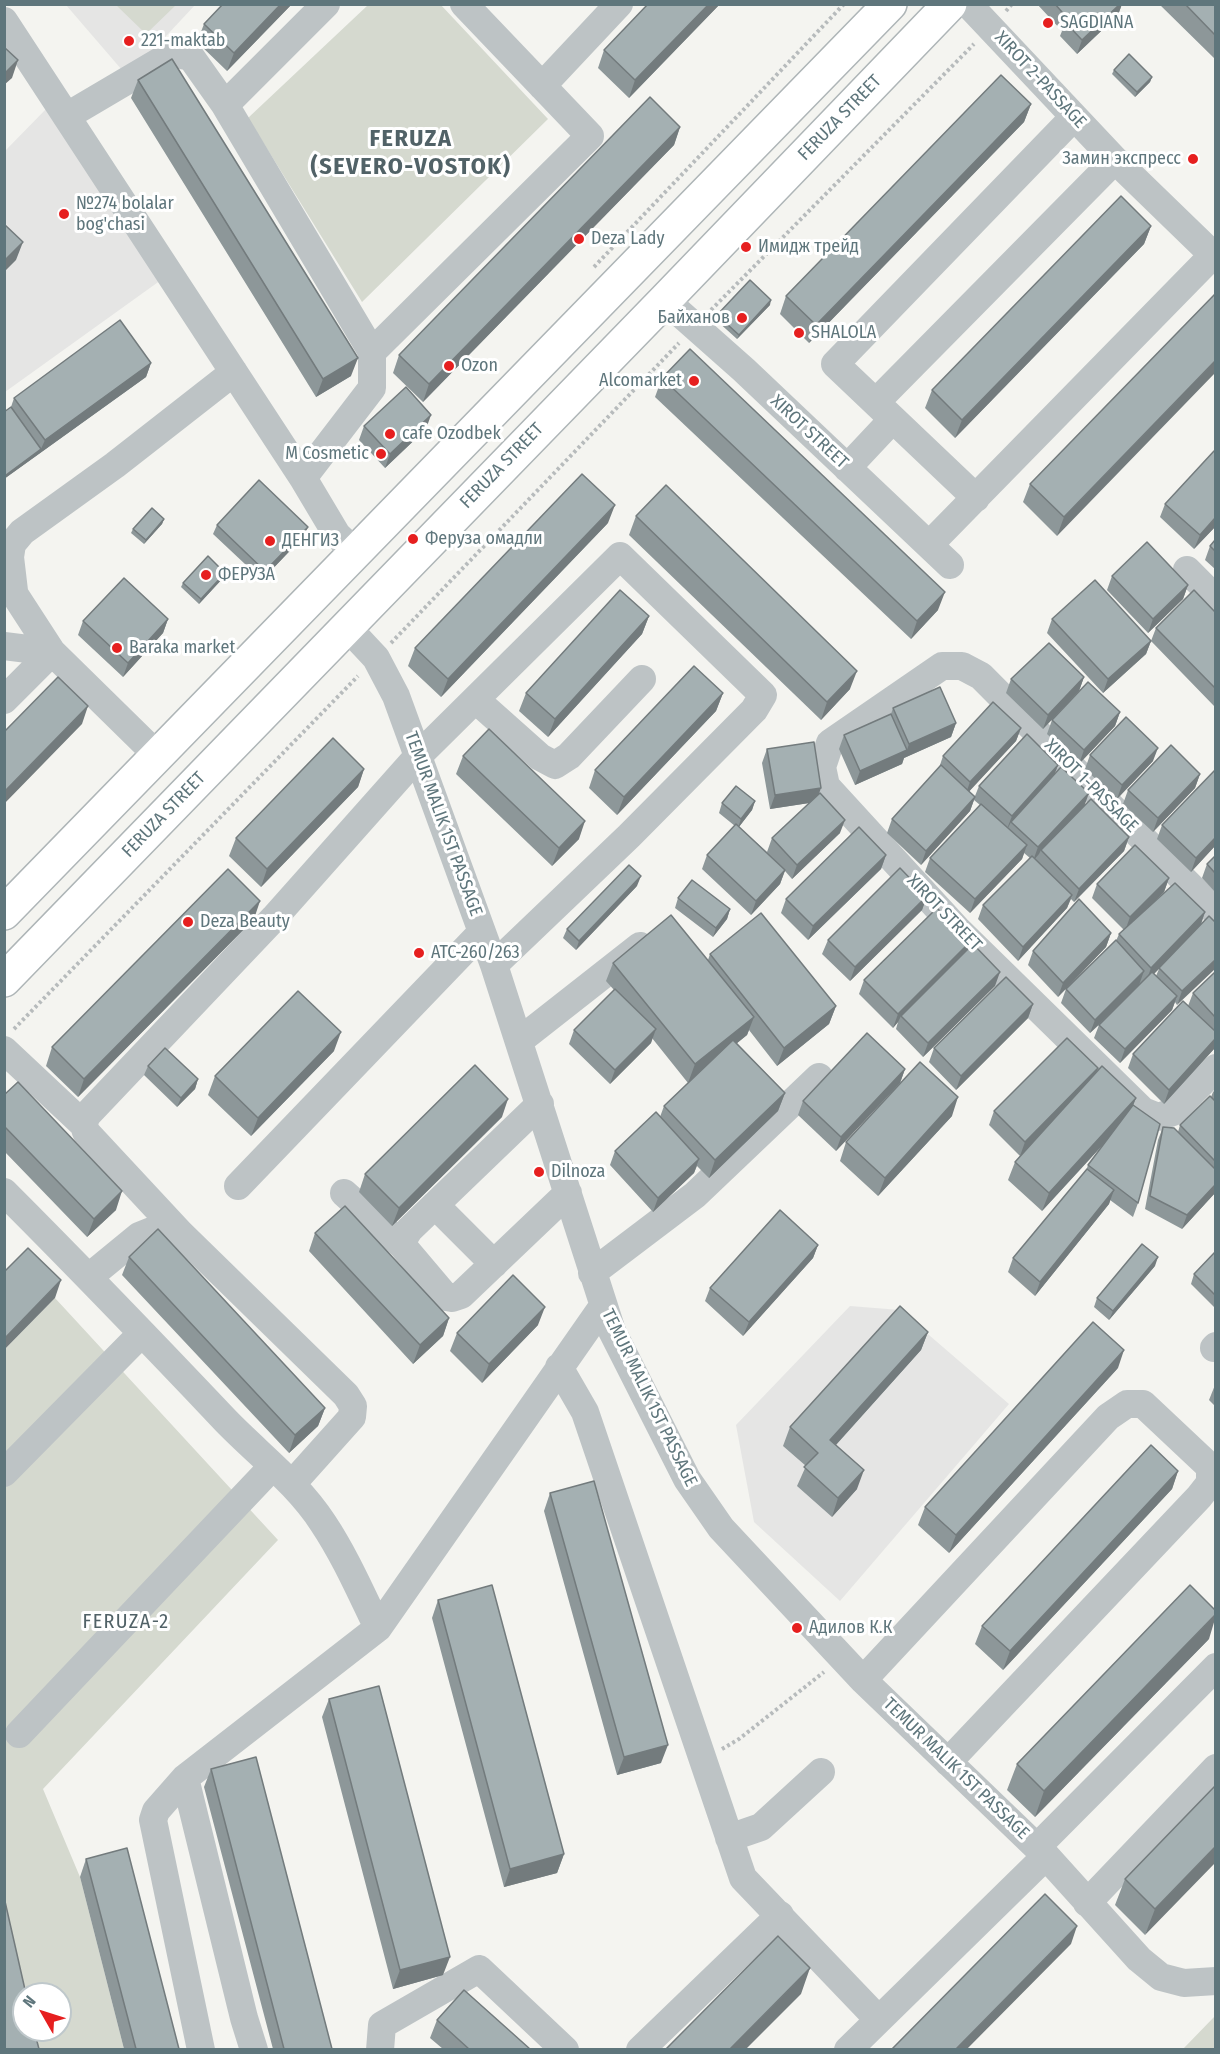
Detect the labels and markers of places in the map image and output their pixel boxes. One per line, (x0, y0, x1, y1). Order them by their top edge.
place label: SAGDIANA (1060, 12, 1133, 34)
marker: SAGDIANA (1041, 16, 1055, 30)
place label: 221-maktab (141, 30, 225, 52)
marker: 221-maktab (122, 34, 136, 48)
place label: Замин экспресс (1062, 148, 1181, 170)
marker: Замин экспресс (1186, 152, 1200, 166)
place label: №274 bolalar bog'chasi (76, 193, 174, 236)
marker: №274 bolalar bog'chasi (57, 207, 71, 221)
place label: Deza Lady (591, 228, 665, 250)
marker: Deza Lady (572, 232, 586, 246)
place label: Имидж трейд (758, 236, 859, 258)
marker: Имидж трейд (739, 240, 753, 254)
place label: Байханов (658, 307, 730, 329)
marker: Байханов (735, 311, 749, 325)
place label: SHALOLA (811, 322, 876, 344)
marker: SHALOLA (792, 326, 806, 340)
place label: Ozon (461, 355, 498, 377)
marker: Ozon (442, 359, 456, 373)
place label: Alcomarket (599, 370, 682, 392)
marker: Alcomarket (687, 374, 701, 388)
place label: cafe Ozodbek (402, 423, 501, 445)
marker: cafe Ozodbek (383, 427, 397, 441)
place label: M Cosmetic (285, 443, 369, 465)
marker: M Cosmetic (374, 447, 388, 461)
place label: Феруза омадли (425, 528, 543, 550)
place label: ДЕНГИЗ (282, 530, 339, 552)
marker: Феруза омадли (406, 532, 420, 546)
marker: ДЕНГИЗ (263, 534, 277, 548)
place label: ФЕРУЗА (218, 564, 275, 586)
marker: ФЕРУЗА (199, 568, 213, 582)
place label: Baraka market (129, 637, 235, 659)
marker: Baraka market (110, 641, 124, 655)
place label: Deza Beauty (200, 911, 290, 933)
marker: Deza Beauty (181, 915, 195, 929)
place label: АТС-260/263 (431, 942, 520, 964)
marker: АТС-260/263 (412, 946, 426, 960)
place label: Dilnoza (551, 1161, 605, 1183)
marker: Dilnoza (532, 1165, 546, 1179)
place label: Адилов К.К (809, 1617, 892, 1639)
marker: Адилов К.К (790, 1621, 804, 1635)

